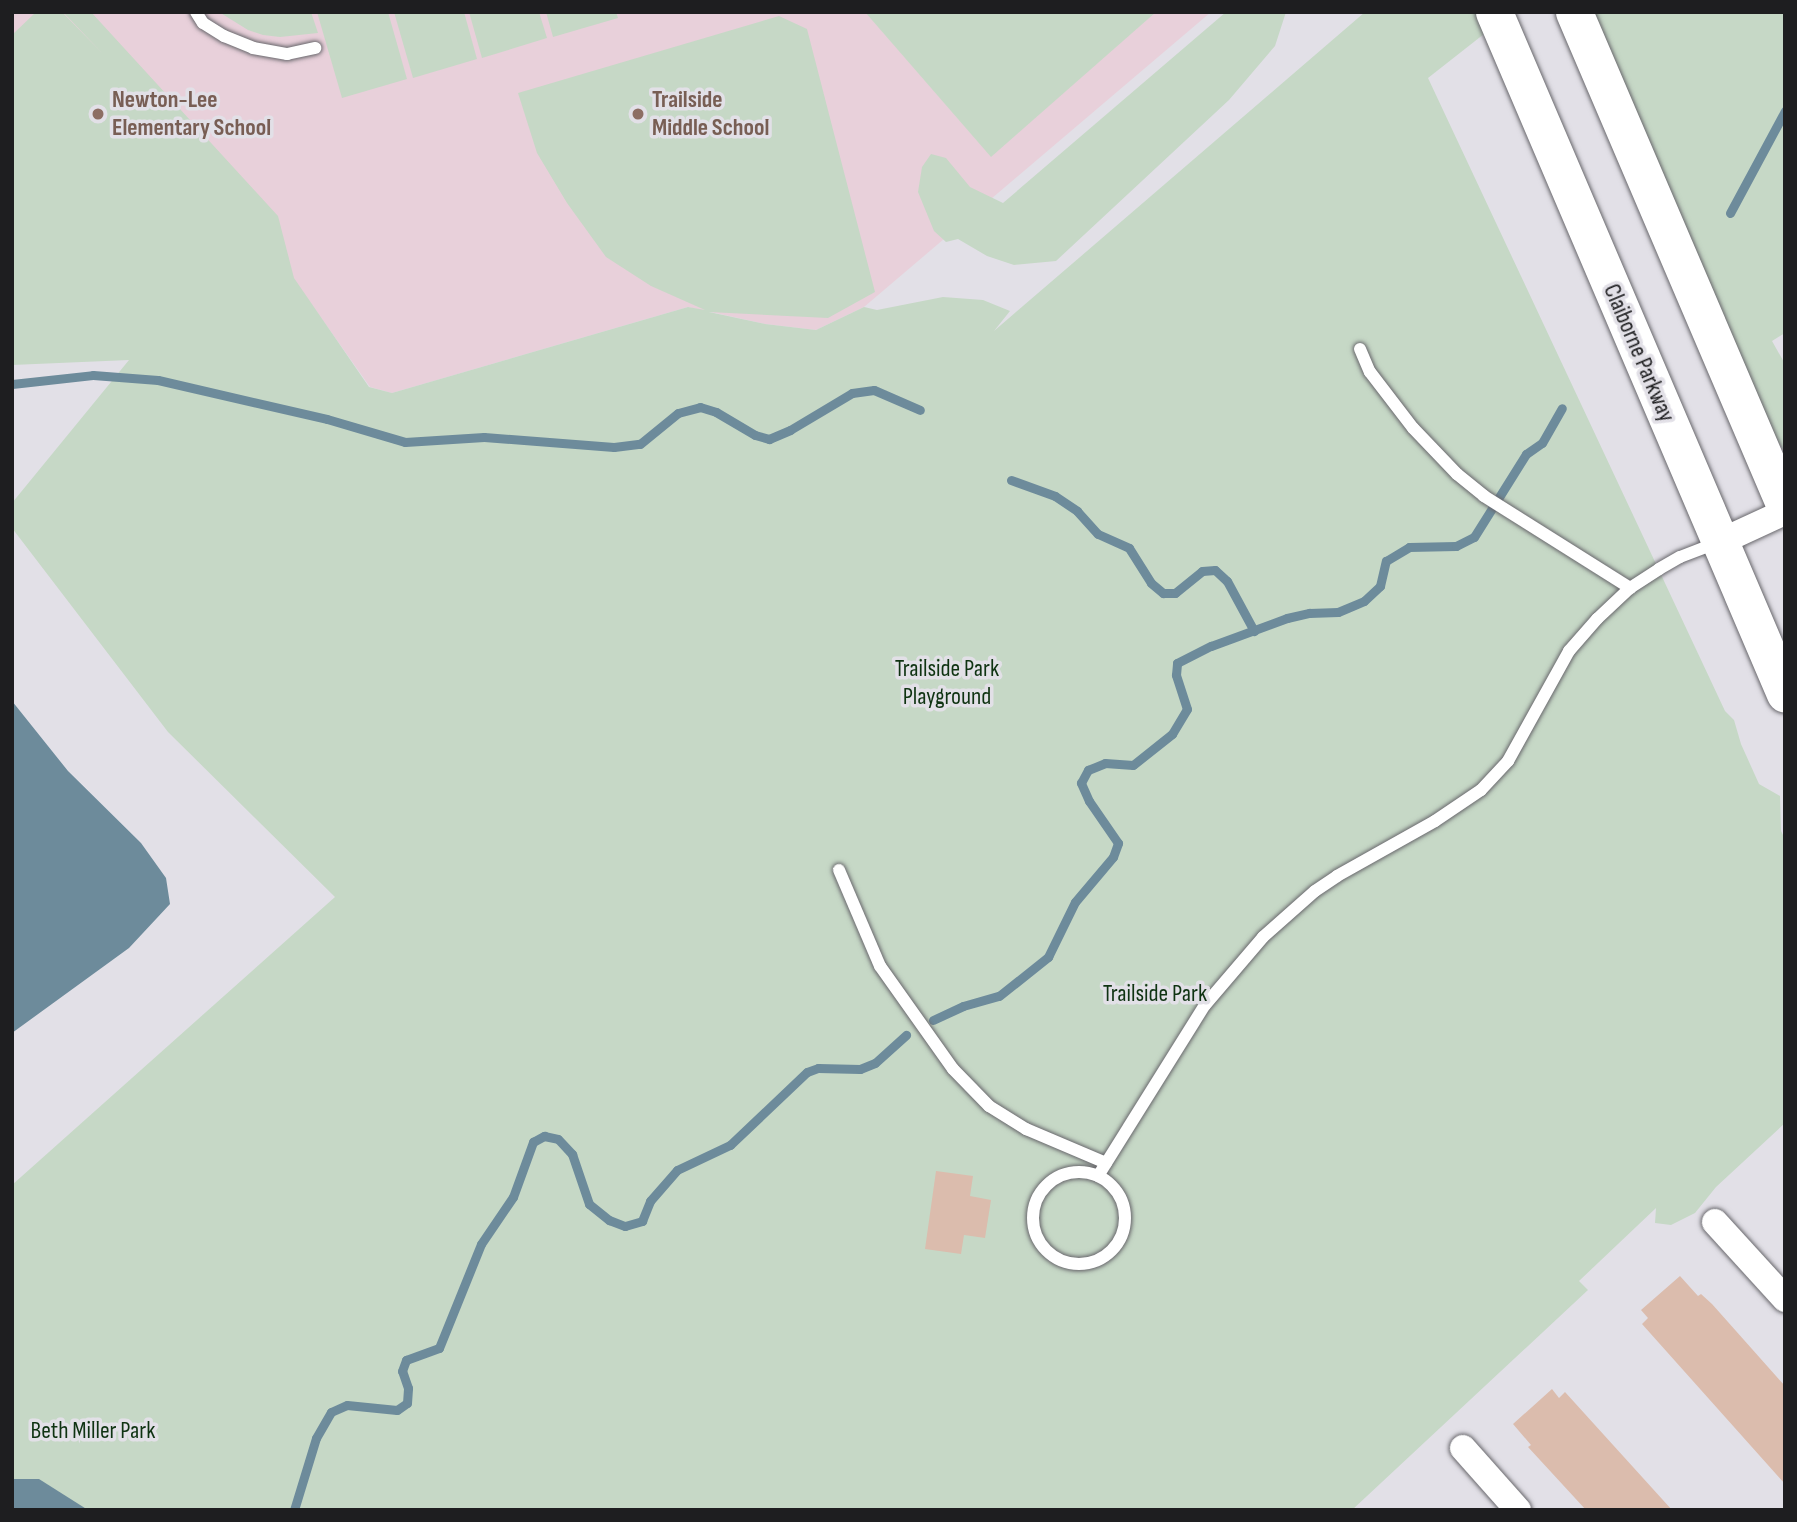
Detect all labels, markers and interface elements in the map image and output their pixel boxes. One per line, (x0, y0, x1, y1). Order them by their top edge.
place label: Newton-Lee Elementary School (112, 86, 271, 142)
place label: Trailside Middle School (652, 86, 769, 142)
marker: Newton-Lee Elementary School (90, 106, 106, 122)
marker: Trailside Middle School (630, 106, 646, 122)
street label: Claiborne Parkway (1597, 280, 1681, 426)
park label: Trailside Park Playground (895, 655, 999, 711)
park label: Trailside Park (1103, 980, 1207, 1008)
park label: Beth Miller Park (31, 1417, 155, 1445)

